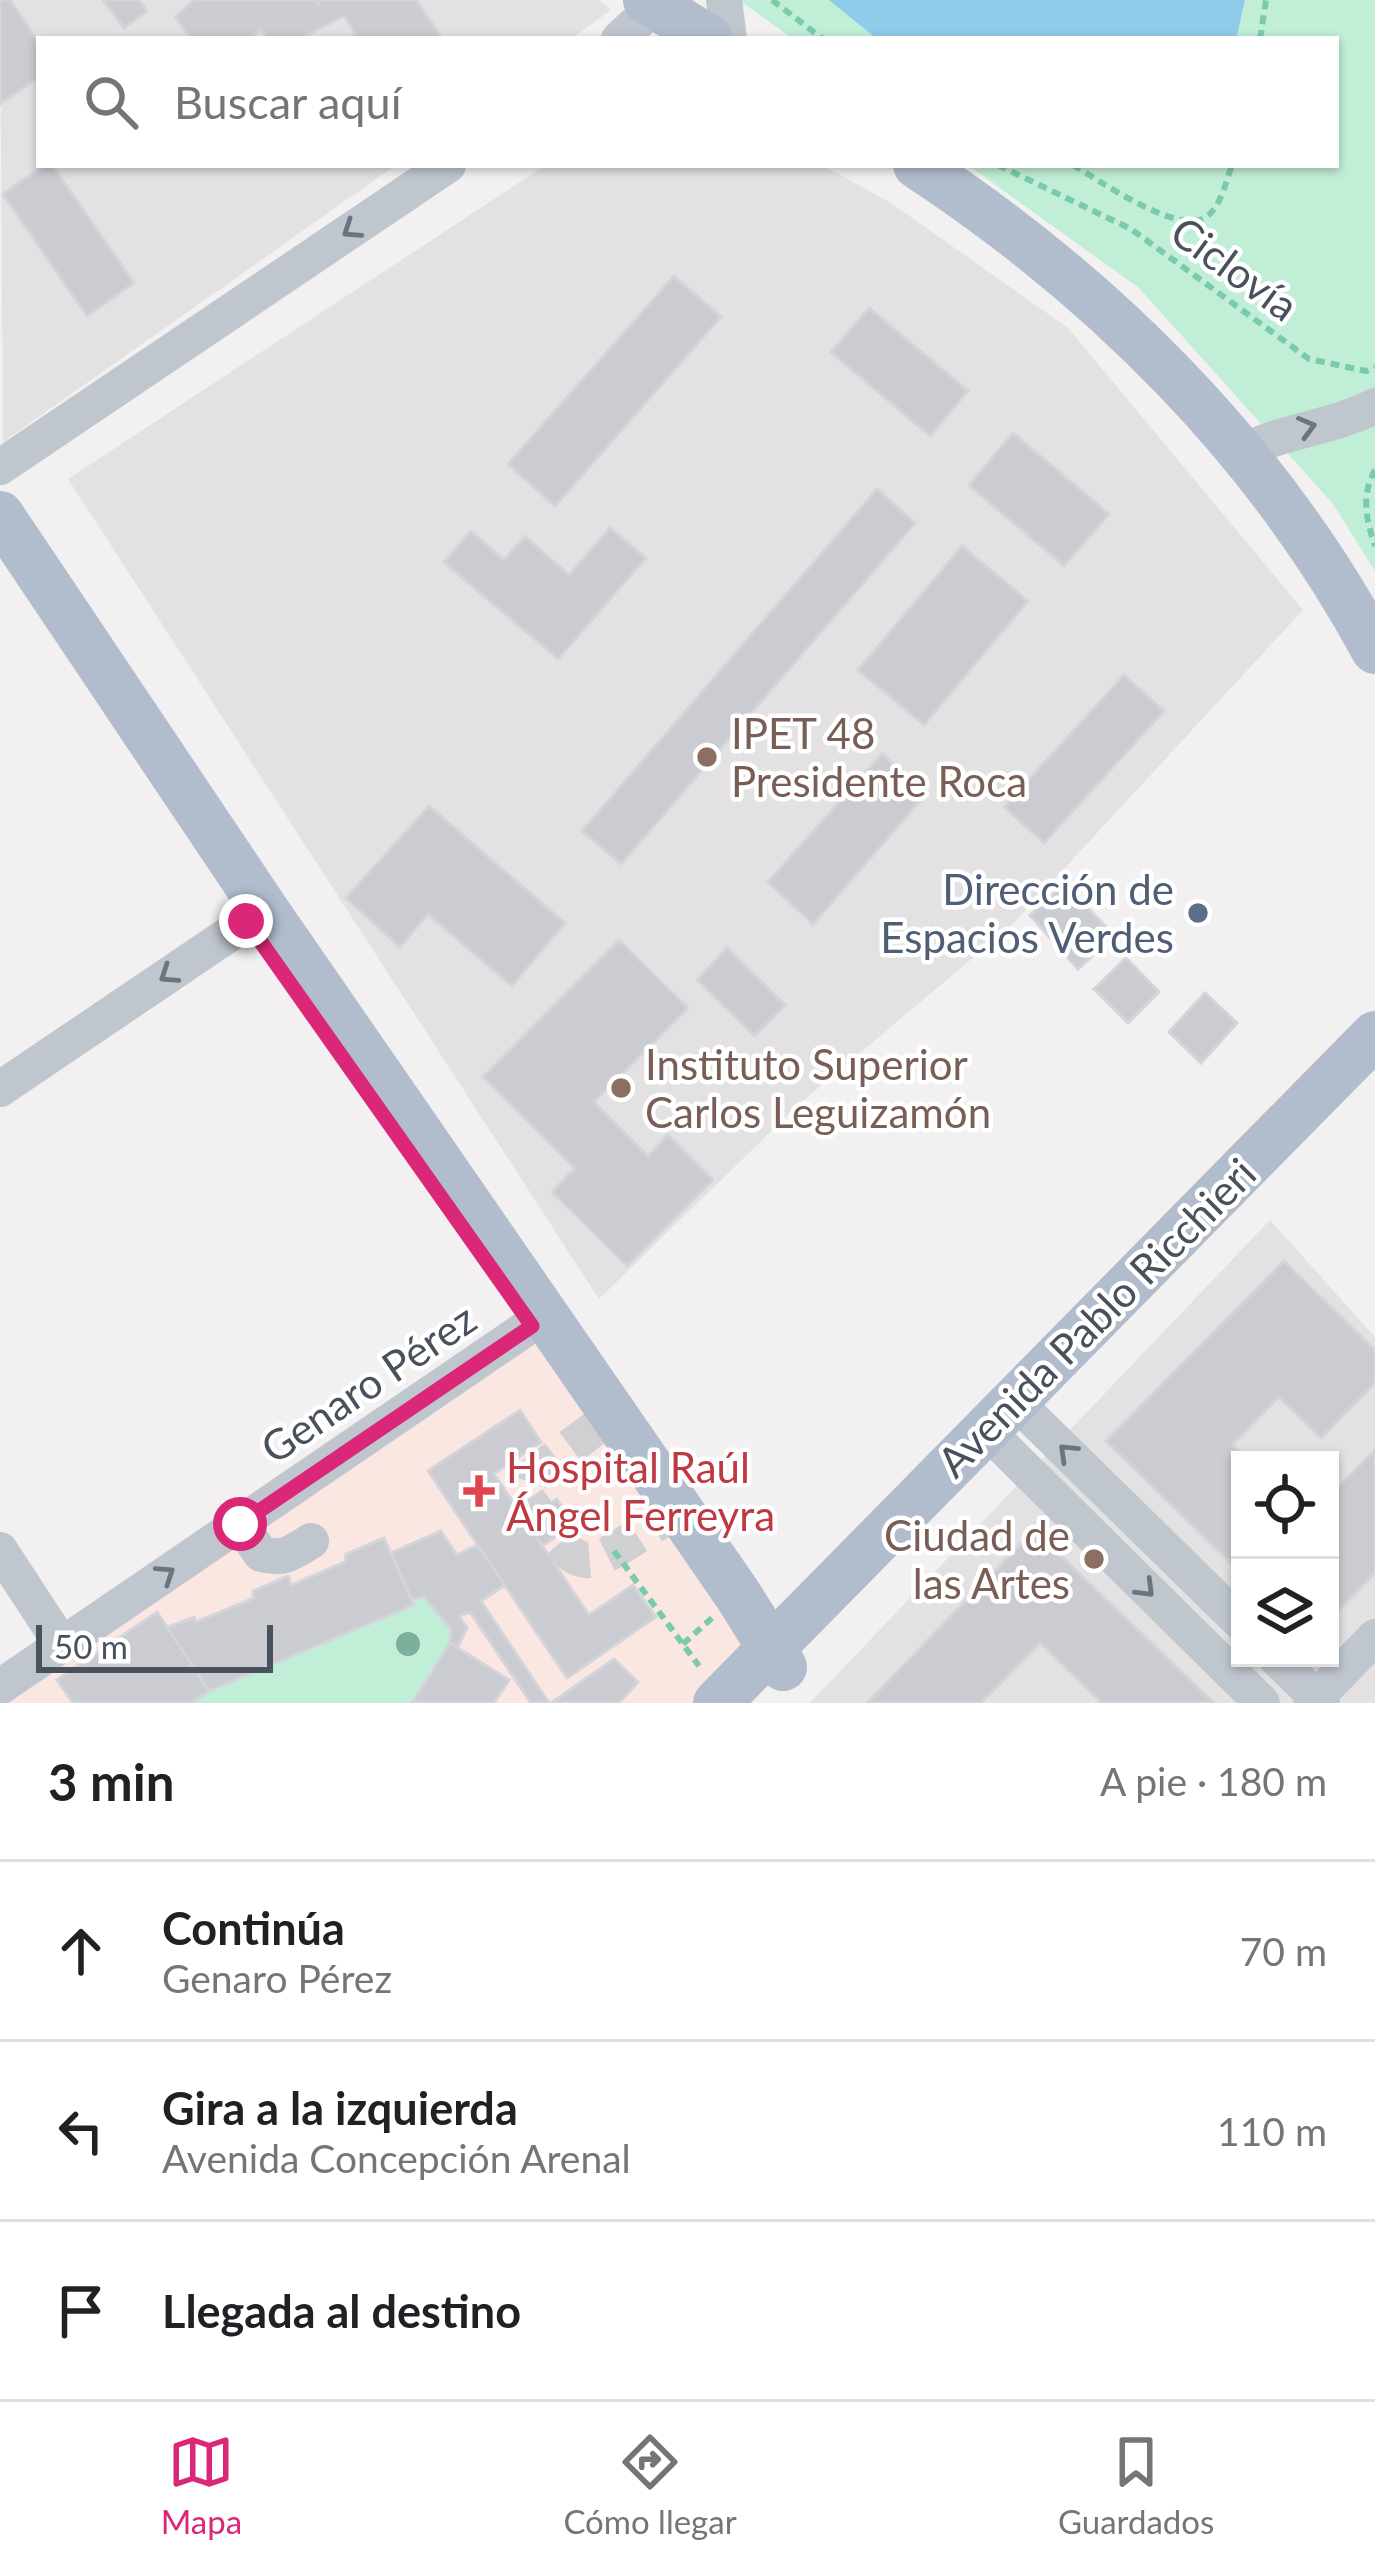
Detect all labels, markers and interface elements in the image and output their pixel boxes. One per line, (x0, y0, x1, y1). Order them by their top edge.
search box (36, 36, 1339, 168)
icon: search (78, 69, 144, 135)
text: Buscar aquí (174, 75, 401, 129)
street label: Ciclovía (1162, 205, 1308, 331)
one-way arrow (343, 216, 365, 238)
one-way arrow (1296, 417, 1317, 442)
place label: IPET 48 Presidente Roca (731, 708, 1027, 806)
marker: IPET 48 Presidente Roca (694, 744, 720, 770)
place label: Dirección de Espacios Verdes (880, 864, 1174, 962)
route end (219, 894, 273, 948)
marker: Dirección de Espacios Verdes (1185, 900, 1211, 926)
one-way arrow (159, 960, 181, 982)
place label: Instituto Superior Carlos Leguizamón (645, 1039, 991, 1137)
marker: Instituto Superior Carlos Leguizamón (608, 1075, 634, 1101)
street label: Avenida Pablo Ricchieri (927, 1148, 1265, 1486)
street label: Genaro Pérez (251, 1293, 485, 1473)
place label: Hospital Raúl Ángel Ferreyra (506, 1442, 775, 1540)
one-way arrow (1059, 1444, 1081, 1466)
map controls (1231, 1451, 1339, 1667)
button: locate (1231, 1451, 1339, 1559)
marker: Hospital Raúl Ángel Ferreyra (463, 1475, 495, 1507)
route start (213, 1497, 267, 1551)
place label: Ciudad de las Artes (884, 1510, 1070, 1608)
marker: Ciudad de las Artes (1081, 1546, 1107, 1572)
button: layers (1231, 1559, 1339, 1667)
one-way arrow (153, 1566, 175, 1588)
one-way arrow (1132, 1574, 1154, 1596)
scale bar (36, 1619, 273, 1672)
text: 50 m (54, 1626, 128, 1666)
text: 3 min (48, 1751, 174, 1812)
text: A pie · 180 m (1100, 1758, 1327, 1804)
text: Continúa (162, 1901, 345, 1955)
icon: ahead (48, 1918, 114, 1984)
text: 70 m (1240, 1928, 1327, 1974)
text: Genaro Pérez (162, 1955, 392, 2001)
text: Gira a la izquierda (162, 2081, 518, 2135)
icon: left (48, 2098, 114, 2164)
text: 110 m (1217, 2108, 1327, 2154)
text: Avenida Concepción Arenal (162, 2135, 631, 2181)
icon: arrive (48, 2278, 114, 2344)
text: Llegada al destino (162, 2284, 521, 2338)
tab: Mapa (161, 2429, 242, 2541)
tab: Cómo llegar (563, 2429, 737, 2541)
tab: Guardados (1058, 2429, 1214, 2541)

